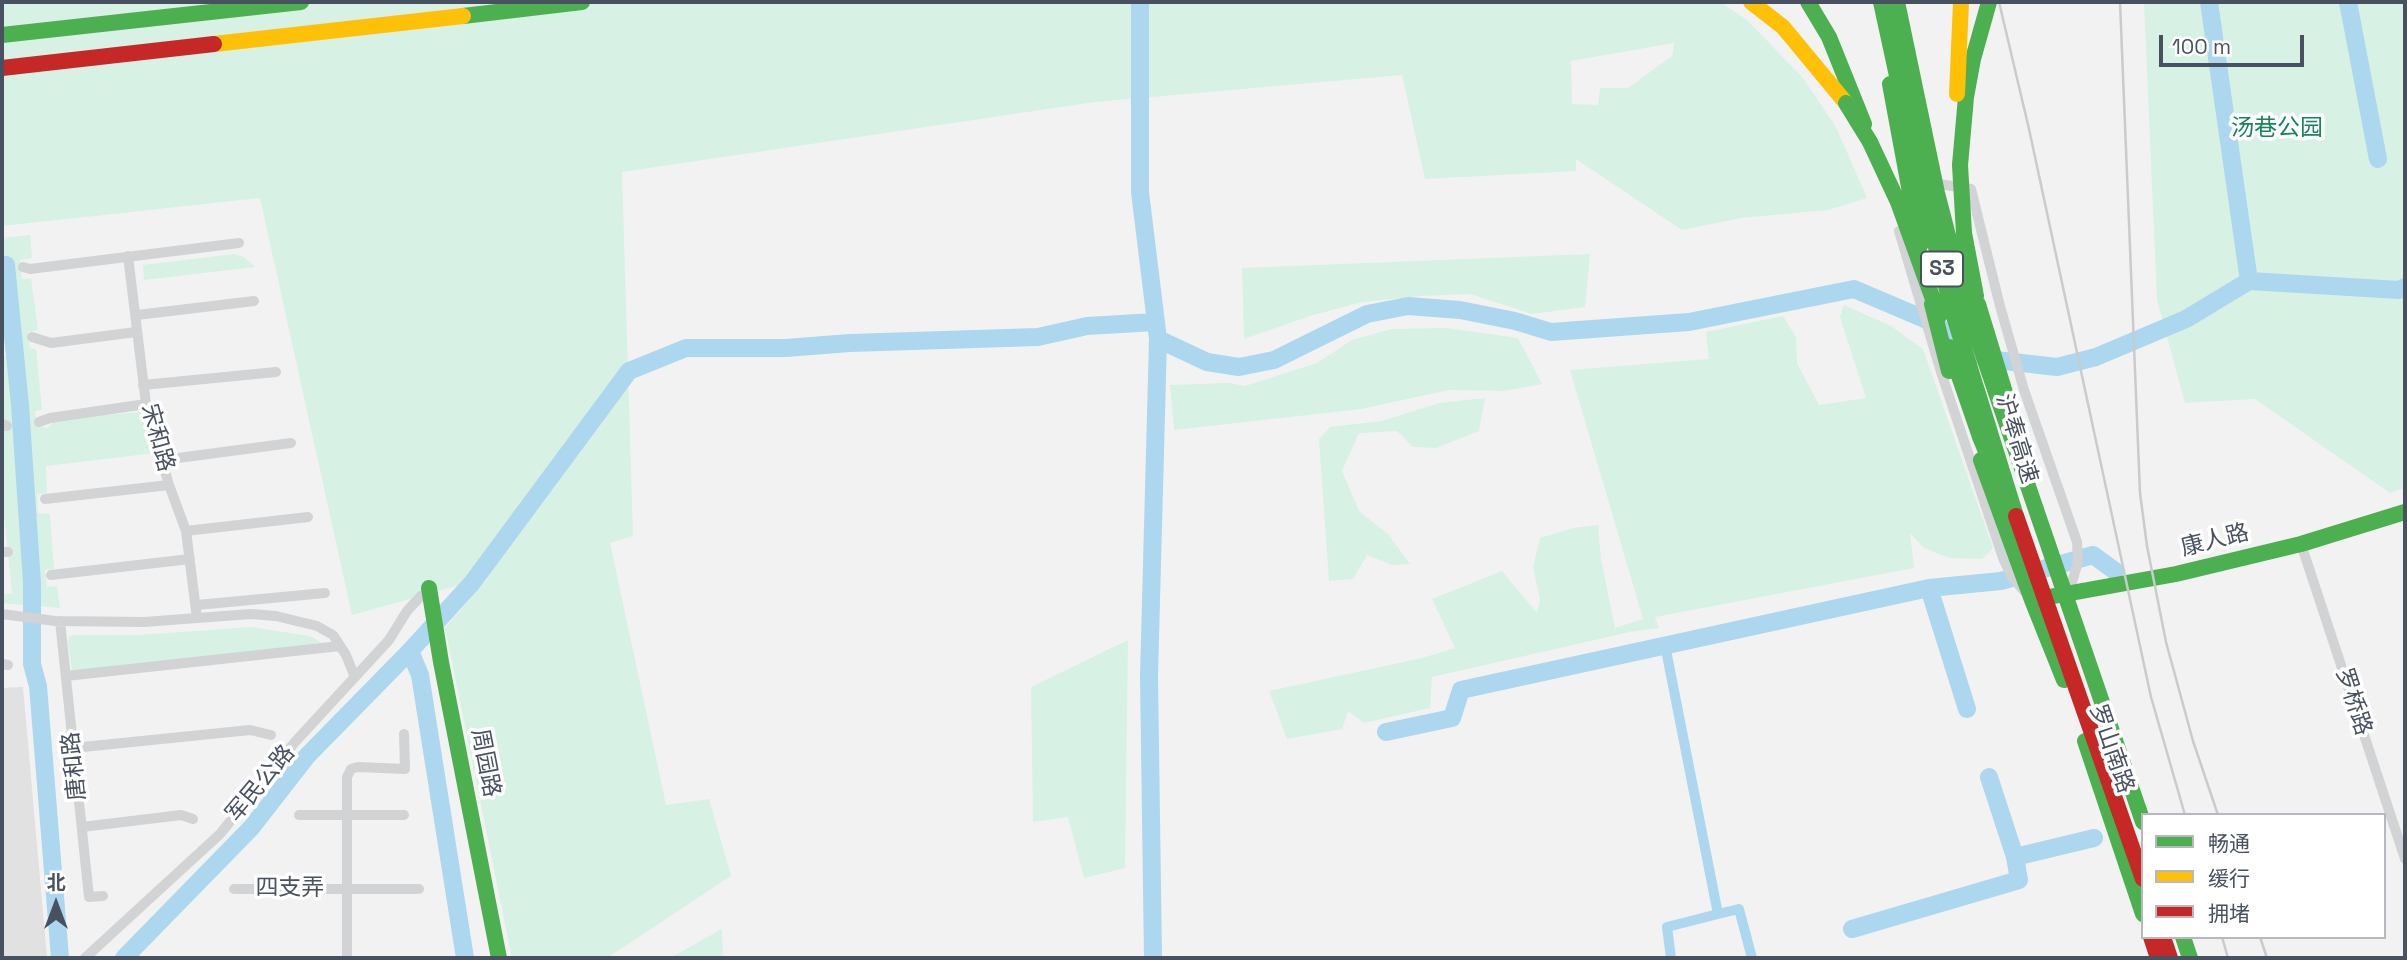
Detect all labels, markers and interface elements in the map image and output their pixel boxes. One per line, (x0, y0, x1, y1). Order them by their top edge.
scale bar (2162, 21, 2307, 65)
text: 100 m (2172, 33, 2231, 60)
park label: 汤巷公园 (2231, 115, 2323, 143)
road number: S3 (1921, 252, 1963, 286)
street label: 沪奉高速 (1989, 391, 2043, 487)
street label: 宋和路 (135, 401, 179, 475)
street label: 康人路 (2178, 519, 2252, 563)
street label: 罗桥路 (2329, 665, 2377, 739)
street label: 罗山南路 (2083, 701, 2139, 797)
street label: 周园路 (465, 727, 505, 799)
street label: 唐和路 (58, 730, 92, 802)
street label: 军民公路 (221, 740, 301, 828)
legend (2141, 813, 2386, 939)
text: 畅通 (2208, 830, 2250, 857)
text: 缓行 (2208, 865, 2250, 892)
north arrow (21, 869, 91, 939)
text: 北 (46, 870, 66, 895)
street label: 四支弄 (256, 875, 324, 903)
text: 拥堵 (2208, 900, 2250, 927)

